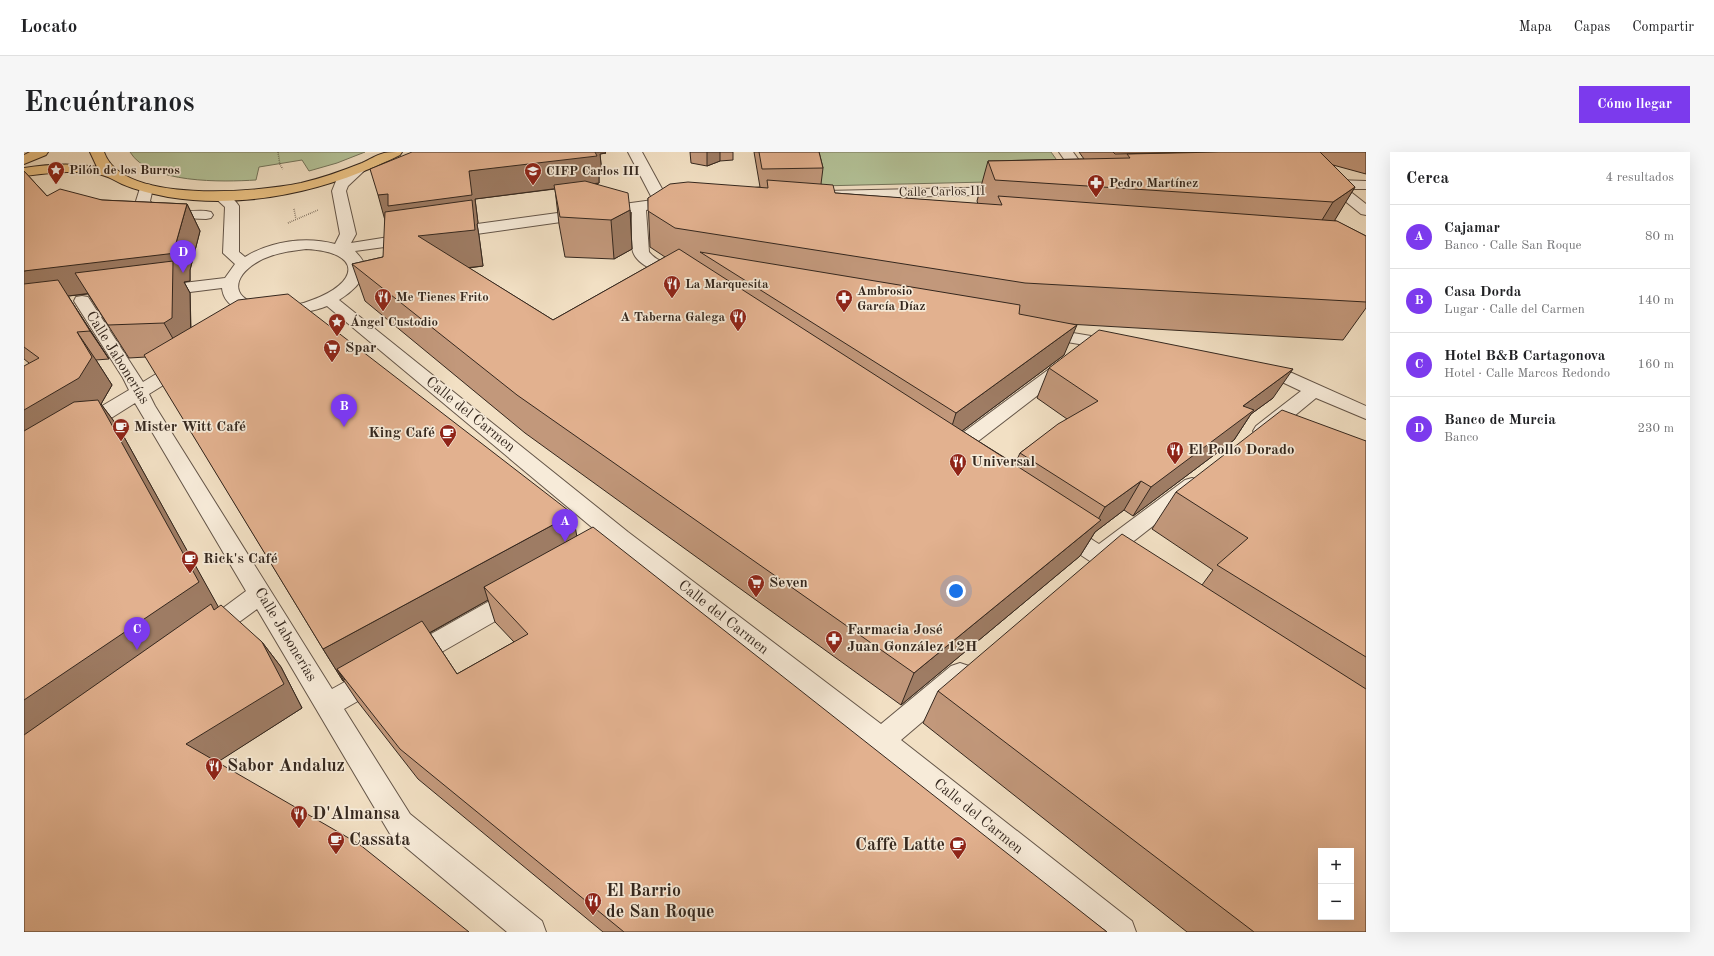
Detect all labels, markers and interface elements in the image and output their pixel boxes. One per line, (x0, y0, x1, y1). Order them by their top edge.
text: Locato (20, 18, 77, 37)
text: Mapa (1519, 20, 1552, 34)
text: Capas (1574, 20, 1610, 34)
text: Compartir (1632, 20, 1694, 34)
button: Cómo llegar (1579, 86, 1690, 123)
text: Encuéntranos (24, 90, 194, 118)
place icon: Pilón de los Burros (46, 160, 66, 185)
school or university icon: CIFP Carlos III (523, 161, 543, 186)
place label: Pilón de los Burros (69, 164, 180, 177)
place label: CIFP Carlos III (546, 165, 640, 178)
text: Cerca (1406, 170, 1449, 187)
text: 4 resultados (1606, 171, 1674, 184)
pharmacy icon: Pedro Martínez (1086, 173, 1106, 198)
place label: Pedro Martínez (1109, 177, 1198, 190)
street label: Calle Carlos III (898, 185, 986, 199)
text: Cajamar (1444, 221, 1500, 236)
text: A (1414, 230, 1424, 243)
text: 80 m (1645, 230, 1674, 243)
text: Banco · Calle San Roque (1444, 239, 1582, 252)
pin: D (170, 240, 196, 273)
restaurant icon: La Marquesita (662, 274, 682, 299)
place label: La Marquesita (685, 278, 769, 291)
place label: Ambrosio García Díaz (857, 285, 925, 313)
text: Casa Dorda (1444, 285, 1521, 300)
restaurant icon: Me Tienes Frito (373, 287, 393, 312)
pharmacy icon: Ambrosio García Díaz (834, 288, 854, 313)
place label: Me Tienes Frito (396, 291, 489, 304)
text: B (1414, 294, 1424, 307)
text: 140 m (1637, 294, 1674, 307)
text: Lugar · Calle del Carmen (1444, 303, 1585, 316)
restaurant icon: A Taberna Galega (728, 307, 748, 332)
street label: Calle Jabonerías (82, 309, 152, 407)
place label: A Taberna Galega (620, 311, 725, 324)
place icon: Ángel Custodio (327, 312, 347, 337)
place label: Ángel Custodio (350, 314, 438, 329)
supermarket icon: Spar (322, 338, 342, 363)
place label: Spar (345, 341, 377, 356)
text: Hotel B&B Cartagonova (1444, 349, 1605, 364)
text: C (1415, 358, 1423, 371)
text: 160 m (1637, 358, 1674, 371)
text: Hotel · Calle Marcos Redondo (1444, 367, 1610, 380)
street label: Calle del Carmen (422, 375, 518, 455)
pin: B (331, 394, 357, 427)
text: Banco de Murcia (1444, 413, 1556, 428)
cafe icon: Mister Witt Café (111, 417, 131, 442)
place label: Mister Witt Café (134, 420, 246, 435)
text: D (1414, 422, 1424, 435)
text: 230 m (1637, 422, 1674, 435)
cafe icon: King Café (438, 423, 458, 448)
place label: King Café (368, 426, 435, 441)
text: Banco (1444, 431, 1479, 444)
restaurant icon: El Pollo Dorado (1165, 440, 1185, 465)
place label: El Pollo Dorado (1188, 443, 1295, 458)
restaurant icon: Universal (948, 452, 968, 477)
place label: Universal (971, 455, 1035, 470)
pin: A (552, 509, 578, 542)
cafe icon: Rick's Café (180, 549, 200, 574)
place label: Rick's Café (203, 552, 278, 567)
supermarket icon: Seven (746, 573, 766, 598)
place label: Seven (769, 576, 808, 591)
street label: Calle del Carmen (675, 578, 771, 658)
your location (946, 581, 966, 601)
street label: Calle Jabonerías (251, 586, 319, 684)
pin: C (124, 617, 150, 650)
place label: Farmacia José Juan González 12H (847, 623, 977, 655)
pharmacy icon: Farmacia José Juan González 12H (824, 629, 844, 654)
restaurant icon: Sabor Andaluz (204, 756, 224, 781)
place label: Sabor Andaluz (227, 757, 345, 775)
street label: Calle del Carmen (930, 777, 1026, 857)
restaurant icon: D'Almansa (289, 804, 309, 829)
place label: D'Almansa (312, 805, 400, 823)
cafe icon: Cassata (326, 830, 346, 855)
place label: Cassata (349, 831, 410, 849)
cafe icon: Caffè Latte (948, 835, 968, 860)
place label: Caffè Latte (855, 836, 945, 854)
map controls (1318, 848, 1354, 920)
button: + (1318, 848, 1354, 884)
place label: El Barrio de San Roque (606, 882, 715, 921)
button: − (1318, 884, 1354, 920)
restaurant icon: El Barrio de San Roque (583, 891, 603, 916)

